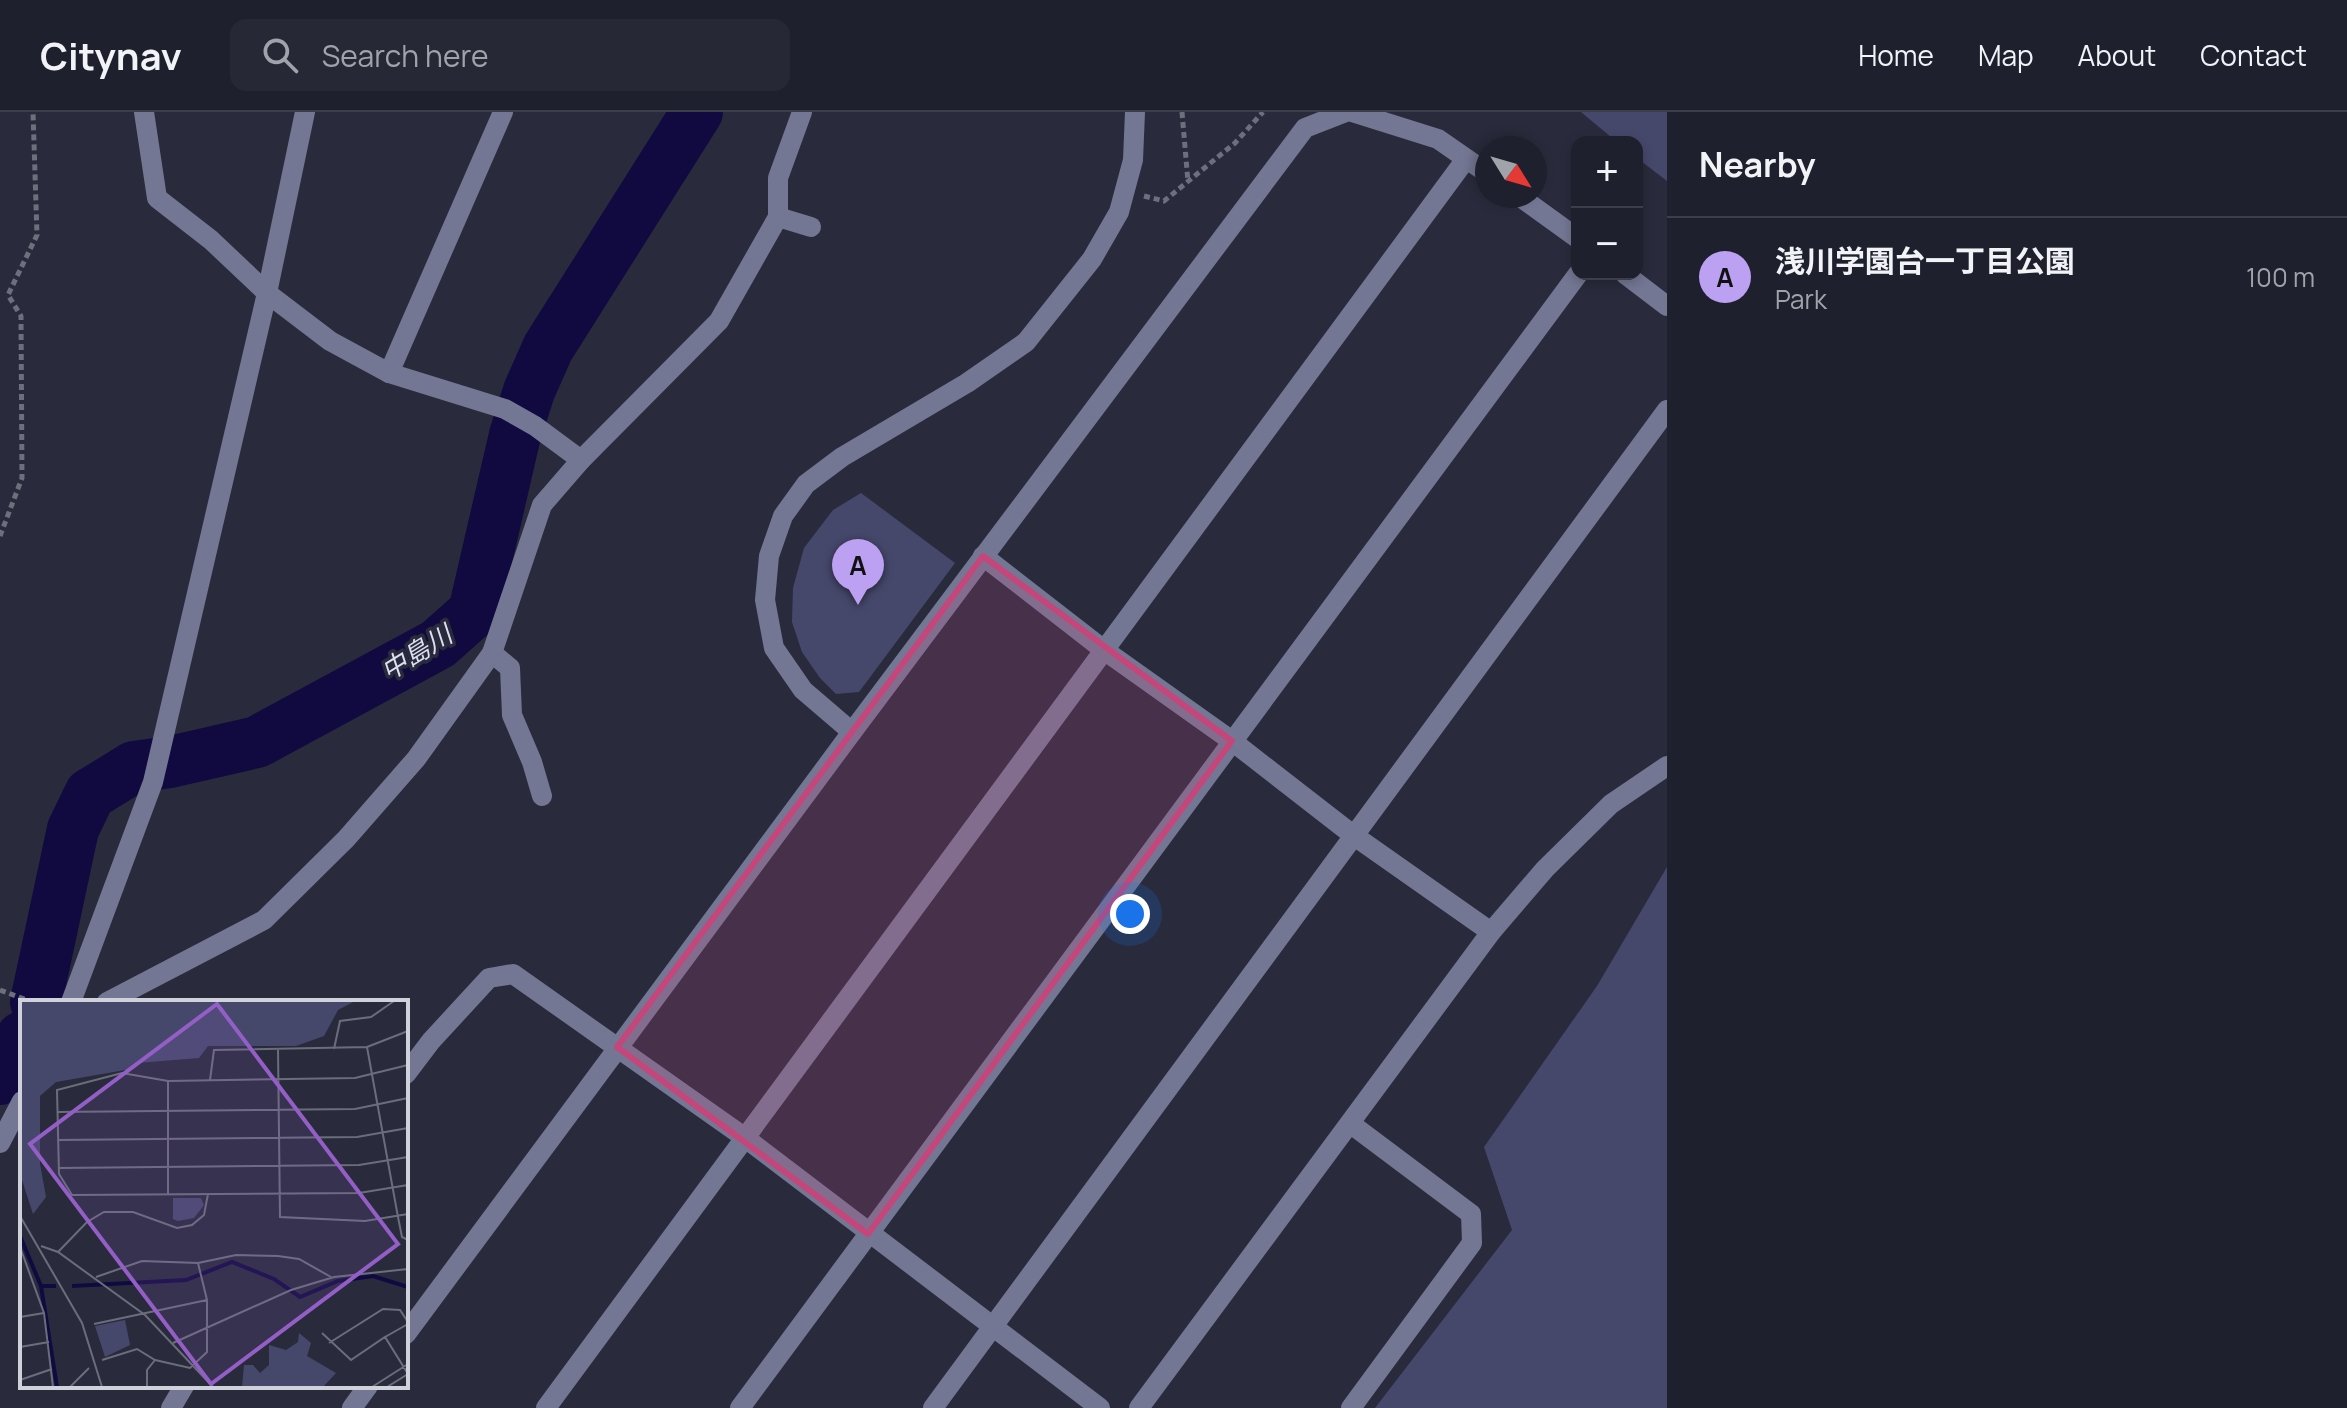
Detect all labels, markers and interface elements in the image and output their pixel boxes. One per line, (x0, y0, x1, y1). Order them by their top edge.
search box (230, 19, 790, 91)
text: Citynav (40, 29, 182, 81)
icon: search (258, 33, 302, 77)
text: Search here (322, 35, 489, 76)
text: Home (1858, 36, 1934, 74)
text: Map (1978, 36, 2034, 74)
text: About (2078, 36, 2156, 74)
text: Contact (2200, 36, 2307, 74)
north arrow (1475, 136, 1547, 208)
map controls (1571, 136, 1643, 280)
button: + (1571, 136, 1643, 208)
text: Nearby (1699, 141, 1815, 187)
button: − (1571, 208, 1643, 280)
text: 浅川学園台一丁目公園 (1775, 240, 2075, 281)
text: A (1716, 259, 1734, 295)
text: 100 m (2246, 259, 2315, 295)
text: Park (1775, 281, 1827, 317)
pin: A (832, 539, 884, 605)
water label: 中島川 (373, 614, 461, 688)
your location (1110, 894, 1150, 934)
inset map (20, 1000, 408, 1388)

